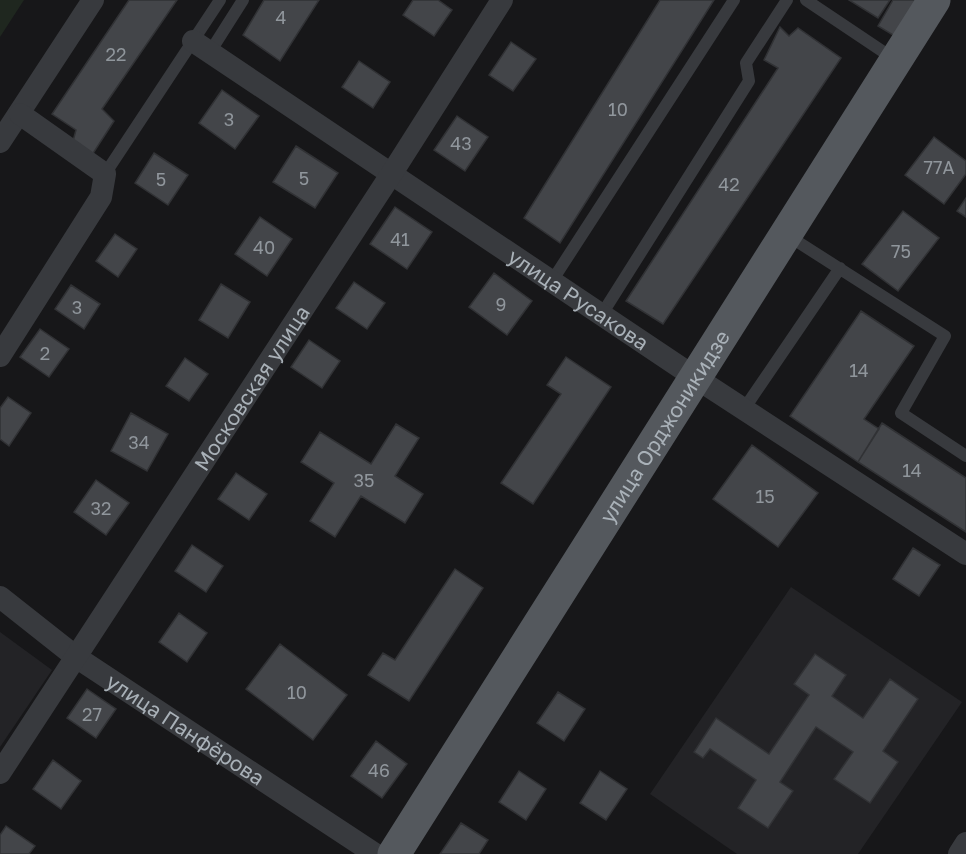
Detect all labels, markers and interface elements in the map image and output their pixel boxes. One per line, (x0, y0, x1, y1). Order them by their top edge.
house number: 4 (276, 6, 287, 28)
house number: 22 (106, 43, 126, 65)
house number: 10 (608, 98, 628, 120)
house number: 3 (224, 108, 234, 130)
house number: 43 (450, 132, 472, 154)
house number: 77А (923, 156, 955, 178)
house number: 5 (299, 167, 309, 189)
house number: 5 (156, 168, 166, 190)
house number: 42 (718, 173, 740, 195)
house number: 41 (390, 228, 410, 250)
house number: 40 (253, 236, 275, 258)
house number: 75 (891, 240, 911, 262)
street label: улица Русакова (503, 243, 654, 356)
house number: 9 (496, 293, 506, 315)
house number: 3 (72, 296, 82, 318)
street label: Московская улица (188, 300, 315, 475)
street label: улица Орджоникидзе (594, 325, 735, 528)
house number: 2 (40, 342, 50, 364)
house number: 14 (849, 359, 869, 381)
house number: 34 (128, 431, 150, 453)
house number: 14 (902, 459, 922, 481)
house number: 35 (354, 469, 374, 491)
house number: 15 (755, 485, 775, 507)
house number: 32 (91, 497, 111, 519)
street label: улица Панфёрова (101, 668, 270, 791)
house number: 10 (287, 681, 307, 703)
house number: 27 (82, 703, 102, 725)
house number: 46 (368, 759, 390, 781)

